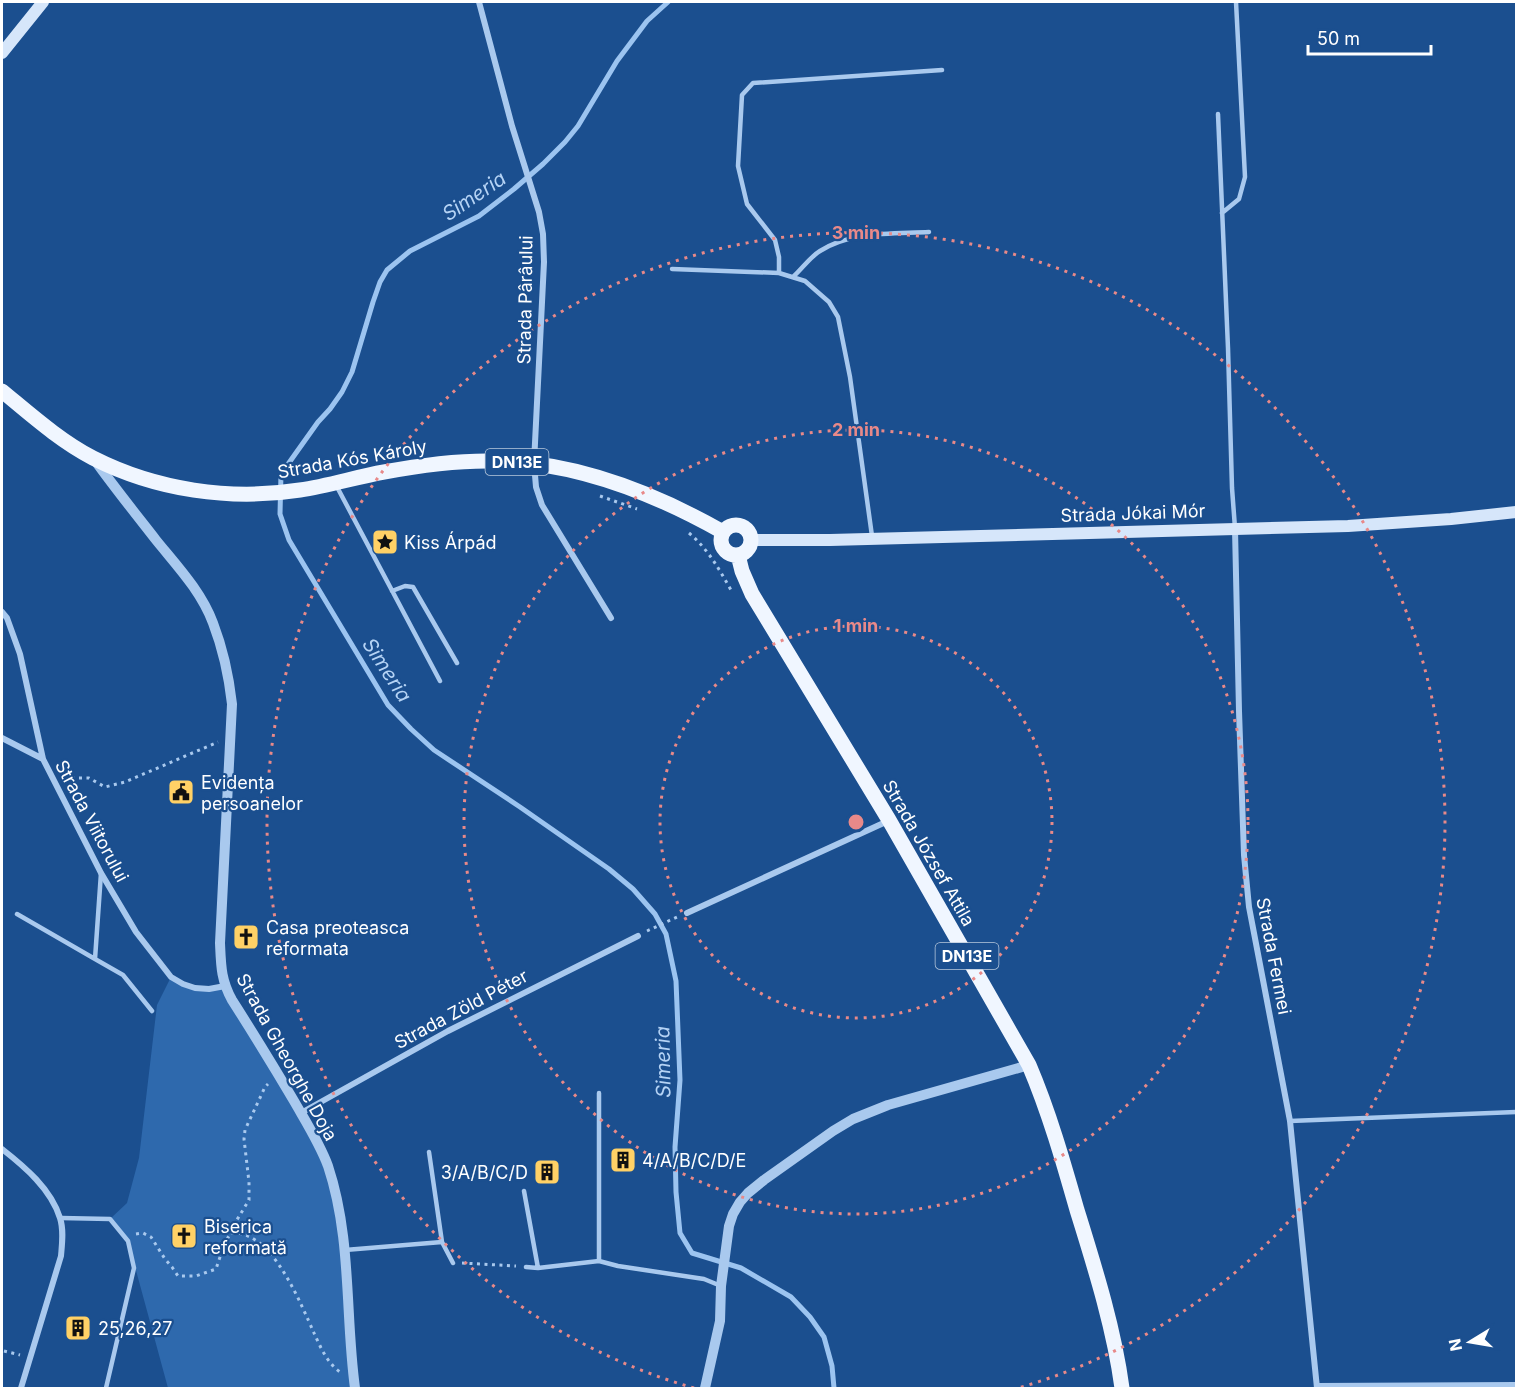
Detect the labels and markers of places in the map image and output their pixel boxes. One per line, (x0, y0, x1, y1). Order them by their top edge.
place icon: Kiss Árpád (370, 527, 400, 557)
place label: Kiss Árpád (404, 531, 497, 553)
place label: Evidența persoanelor (201, 772, 303, 814)
public building icon: Evidența persoanelor (166, 777, 196, 807)
centre of rings (846, 812, 866, 832)
place label: Casa preoteasca reformata (266, 917, 409, 959)
church icon: Casa preoteasca reformata (231, 922, 261, 952)
building icon: 4/A/B/C/D/E (608, 1145, 638, 1175)
place label: 4/A/B/C/D/E (642, 1150, 746, 1171)
building icon: 3/A/B/C/D (532, 1157, 562, 1187)
place label: 3/A/B/C/D (441, 1162, 528, 1183)
place label: Biserica reformată (204, 1216, 287, 1258)
church icon: Biserica reformată (169, 1221, 199, 1251)
building icon: 25,26,27 (63, 1313, 93, 1343)
place label: 25,26,27 (98, 1318, 173, 1339)

